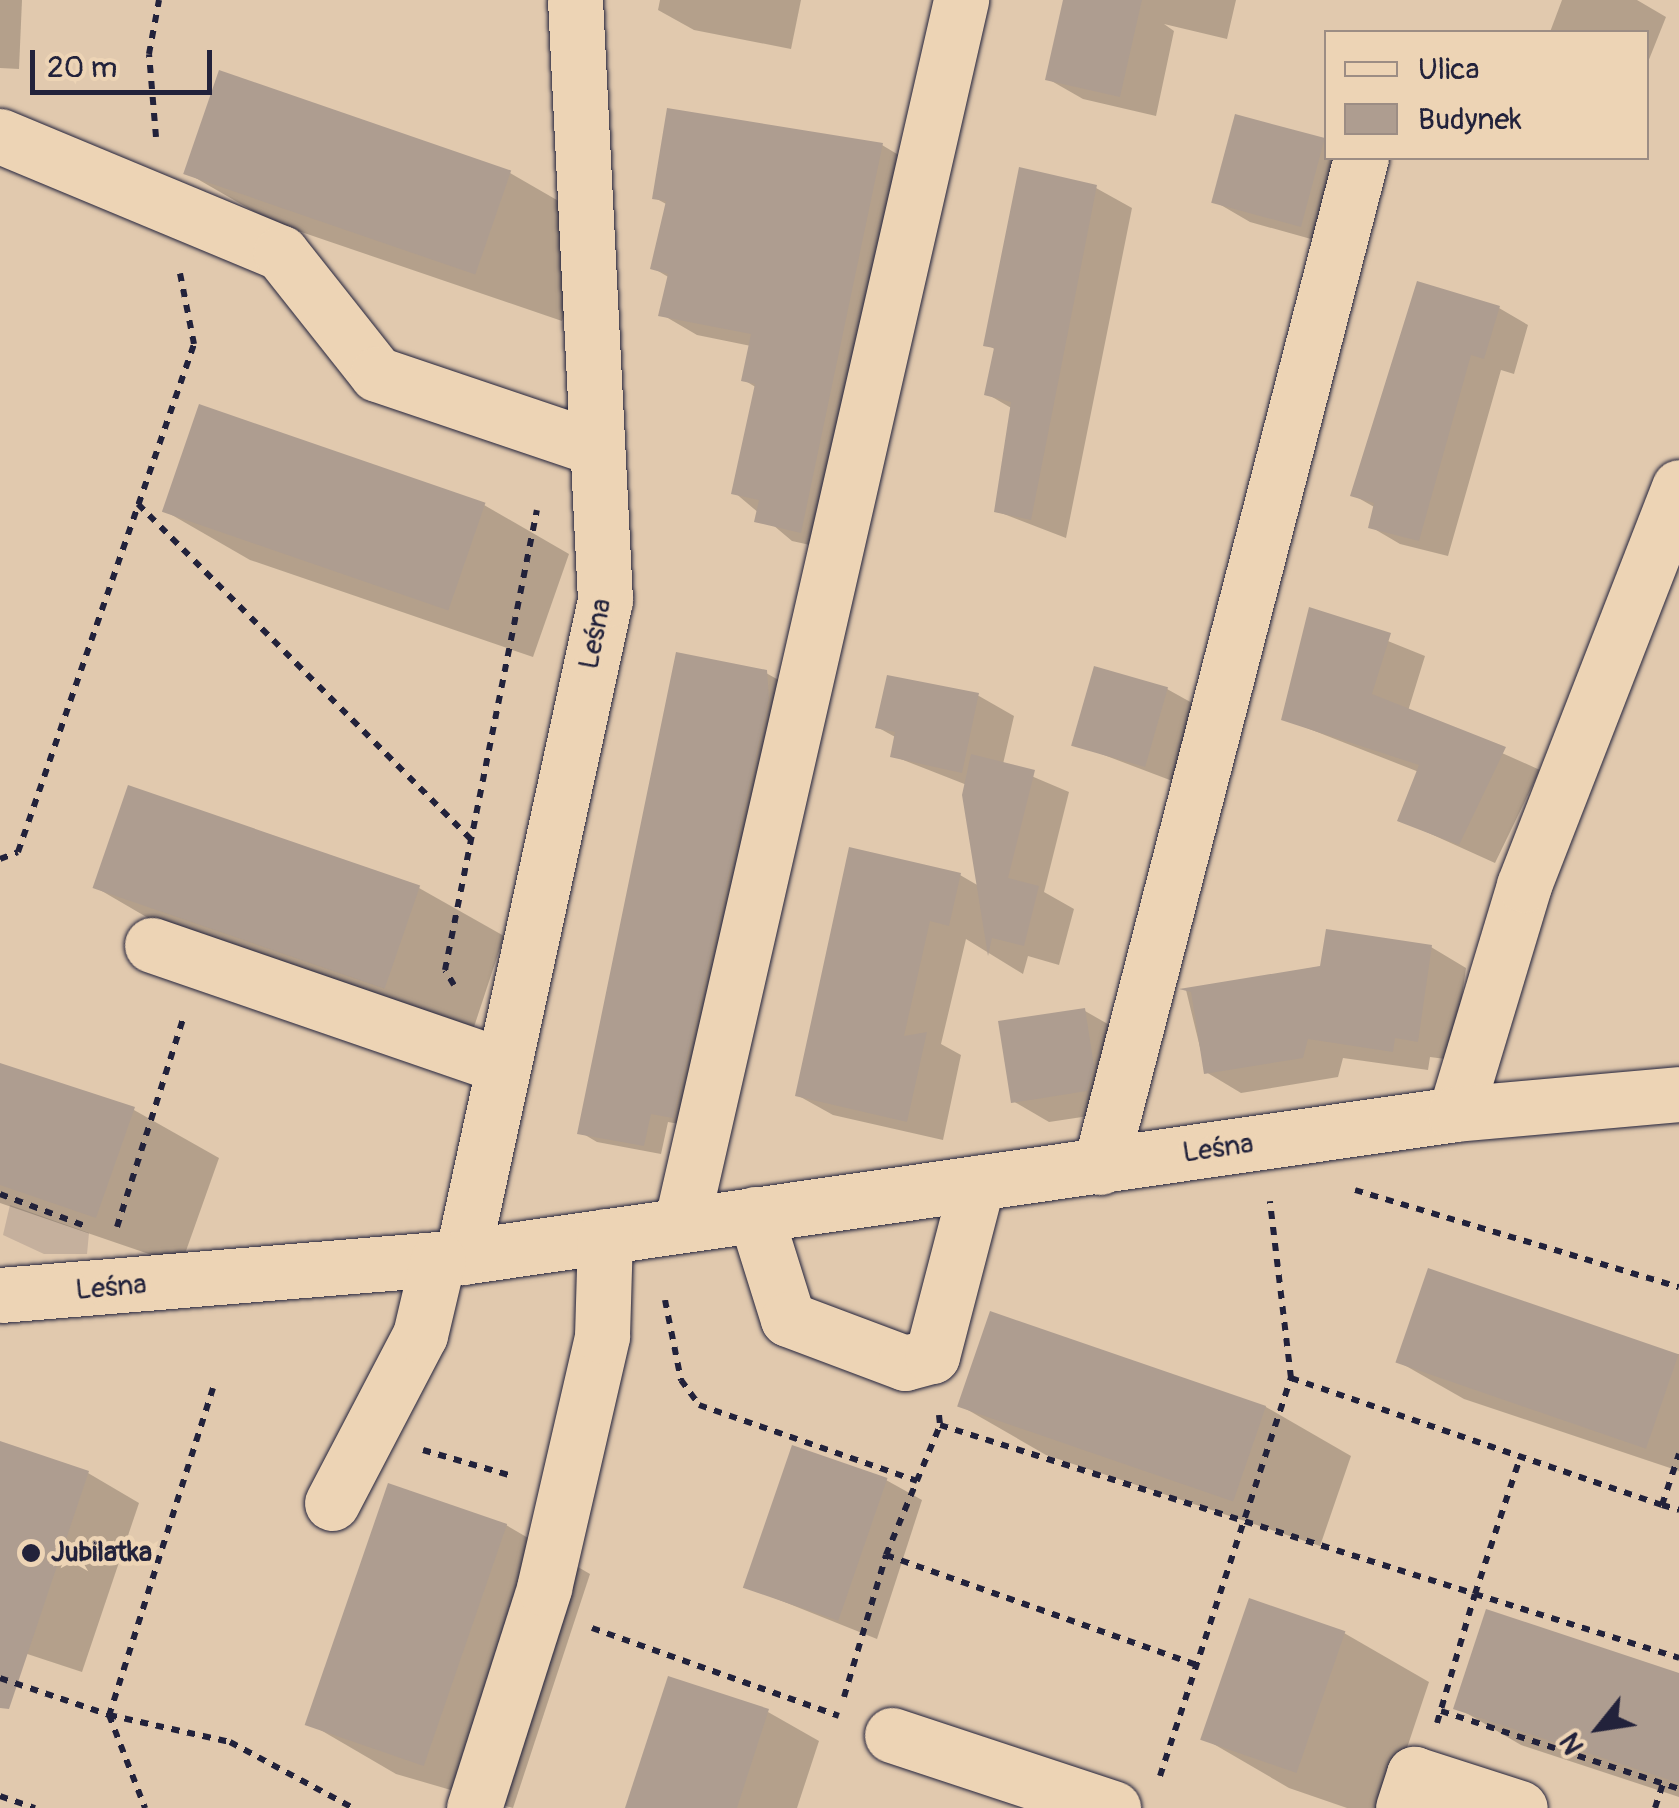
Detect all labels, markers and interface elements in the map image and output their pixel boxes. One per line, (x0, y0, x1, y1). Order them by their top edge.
scale bar (35, 30, 218, 92)
legend (1324, 30, 1649, 160)
text: 20 m (47, 49, 117, 86)
text: Ulica (1418, 51, 1480, 88)
text: Budynek (1418, 101, 1522, 138)
street label: Leśna (573, 596, 619, 672)
street label: Leśna (1181, 1127, 1255, 1171)
street label: Leśna (74, 1268, 148, 1308)
place label: Jubilatka (51, 1536, 152, 1570)
marker: Jubilatka (20, 1542, 42, 1564)
north arrow (1549, 1678, 1649, 1778)
text: N (1553, 1726, 1592, 1760)

